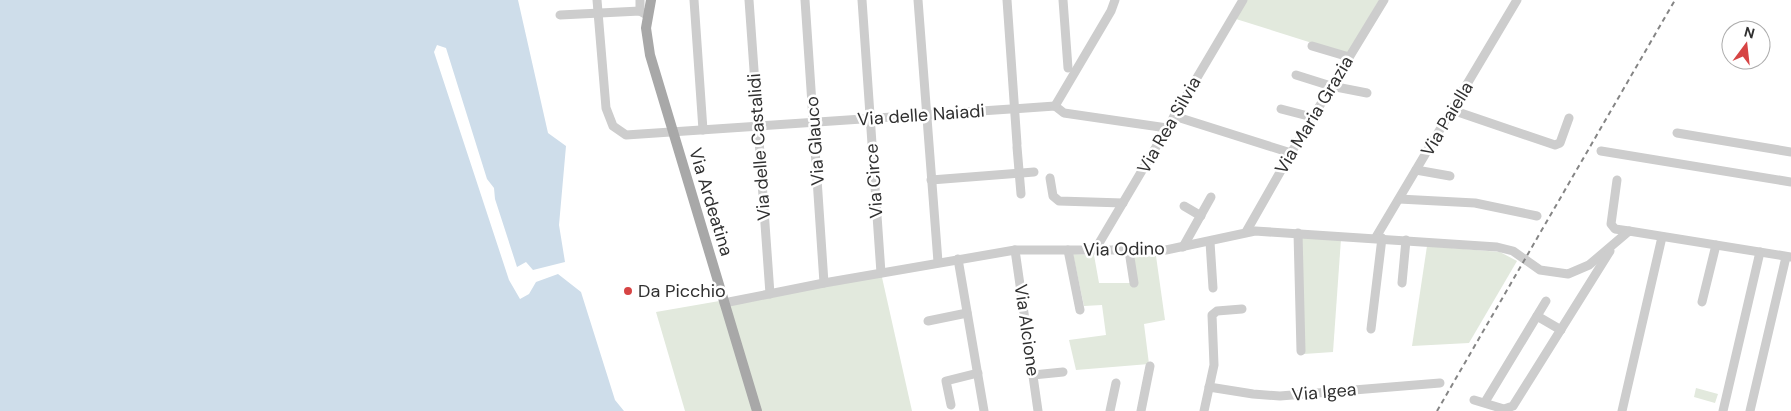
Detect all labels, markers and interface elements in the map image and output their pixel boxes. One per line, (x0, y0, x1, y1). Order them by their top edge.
north arrow (1721, 20, 1771, 70)
text: N (1742, 22, 1757, 42)
street label: Via Maria Grazia (1269, 51, 1359, 179)
street label: Via Rea Silvia (1132, 72, 1206, 178)
street label: Via delle Castalidi (742, 73, 776, 221)
street label: Via Paiella (1415, 77, 1479, 161)
street label: Via Glauco (800, 95, 830, 187)
street label: Via delle Naiadi (857, 99, 985, 131)
street label: Via Circe (859, 143, 889, 219)
street label: Via Ardeatina (683, 145, 739, 259)
street label: Via Odino (1083, 236, 1165, 262)
place label: Da Picchio (638, 279, 726, 303)
street label: Via Alcione (1009, 282, 1045, 378)
marker: Da Picchio (622, 285, 634, 297)
street label: Via Igea (1291, 377, 1357, 407)

